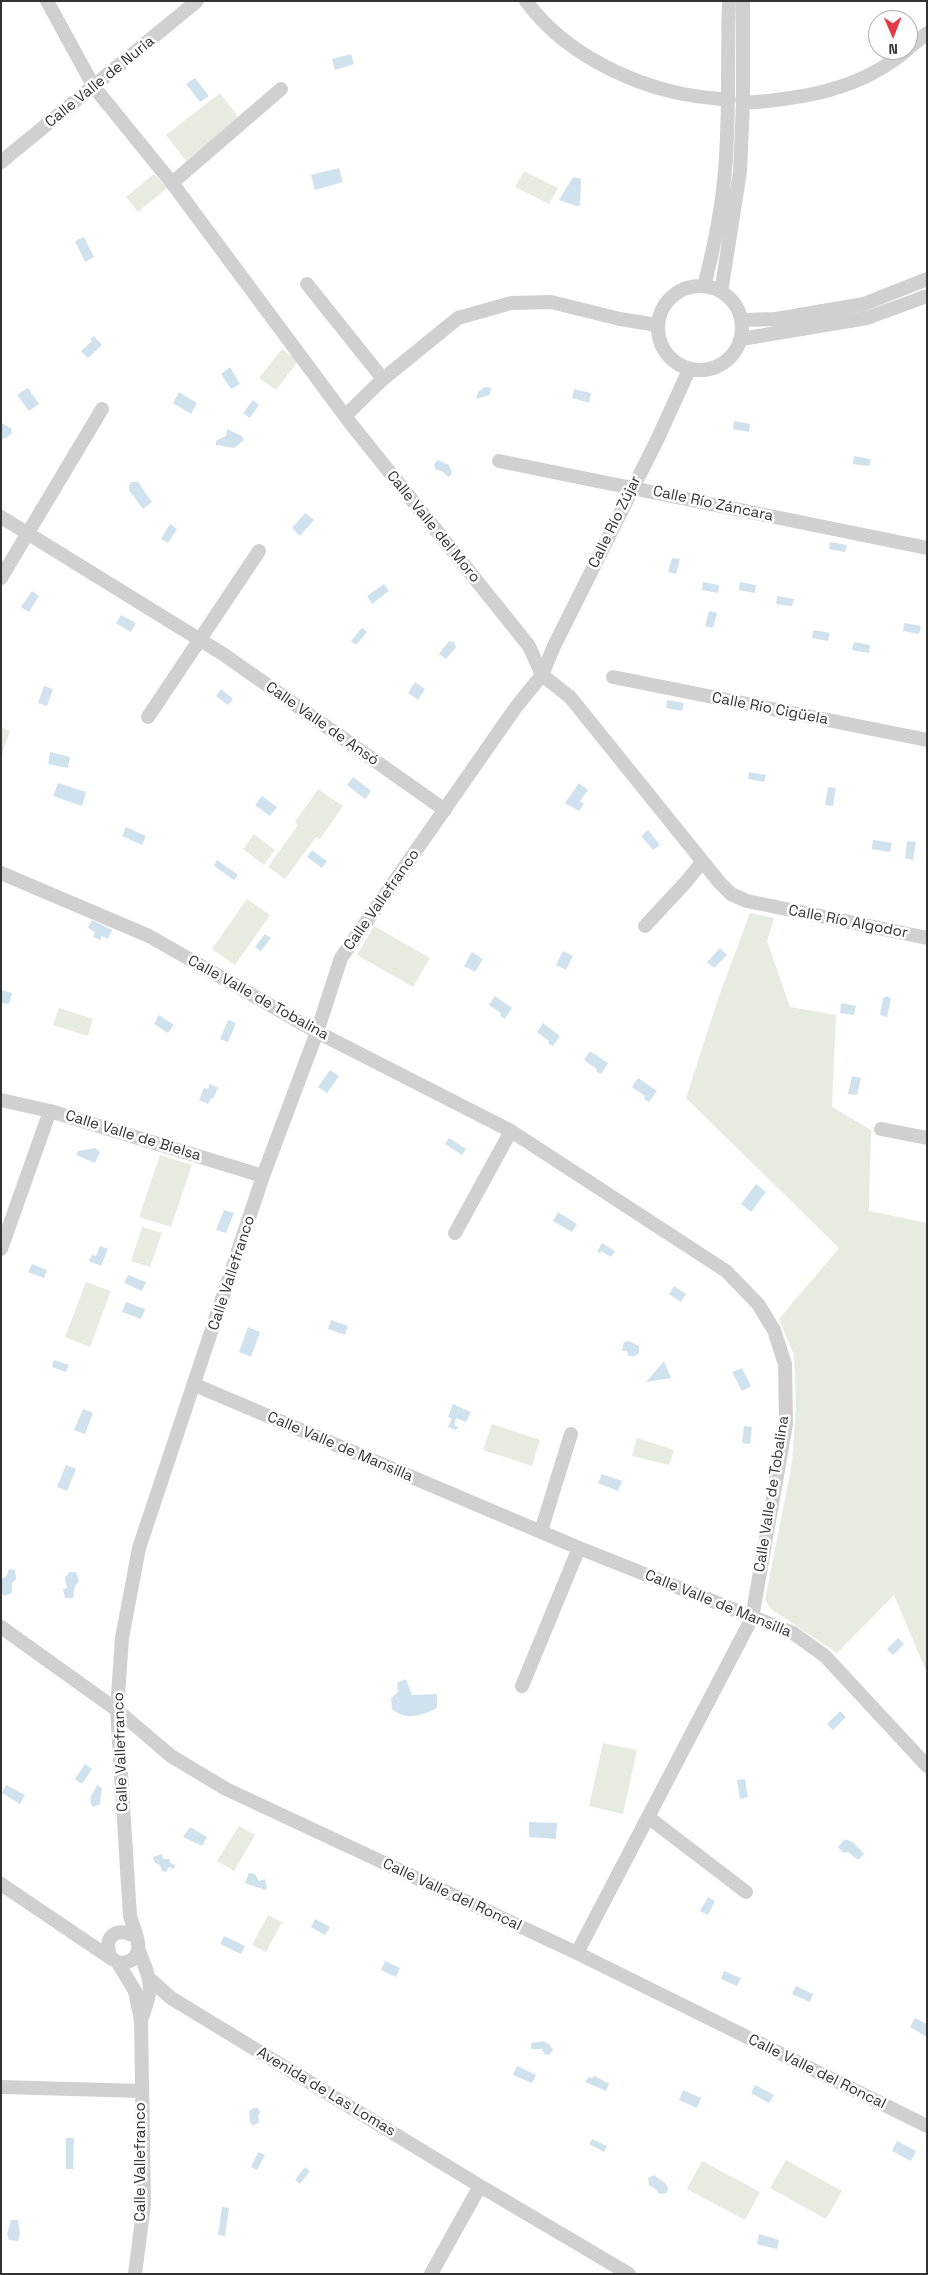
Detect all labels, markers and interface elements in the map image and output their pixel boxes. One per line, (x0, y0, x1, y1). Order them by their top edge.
north arrow (868, 10, 918, 60)
street label: Calle Valle de Nuria (42, 32, 158, 132)
text: N (888, 40, 898, 58)
street label: Calle Valle del Moro (382, 467, 484, 587)
street label: Calle Río Zújar (585, 473, 645, 571)
street label: Calle Río Záncara (651, 482, 775, 526)
street label: Calle Valle de Ansó (262, 678, 382, 770)
street label: Calle Río Cigüela (710, 689, 830, 729)
street label: Calle Vallefranco (340, 846, 424, 954)
street label: Calle Río Algodor (787, 902, 909, 942)
street label: Calle Valle de Tobalina (184, 952, 332, 1044)
street label: Calle Valle de Bielsa (63, 1107, 203, 1165)
street label: Calle Vallefranco (205, 1213, 259, 1333)
street label: Calle Valle de Mansilla (264, 1408, 416, 1486)
street label: Calle Valle de Tobalina (751, 1414, 793, 1574)
street label: Calle Valle de Mansilla (642, 1566, 794, 1642)
street label: Calle Vallefranco (110, 1692, 132, 1812)
street label: Calle Valle del Roncal (380, 1855, 524, 1935)
street label: Calle Valle del Roncal (745, 2031, 889, 2113)
street label: Avenida de Las Lomas (253, 2043, 399, 2141)
street label: Calle Vallefranco (132, 2102, 150, 2222)

